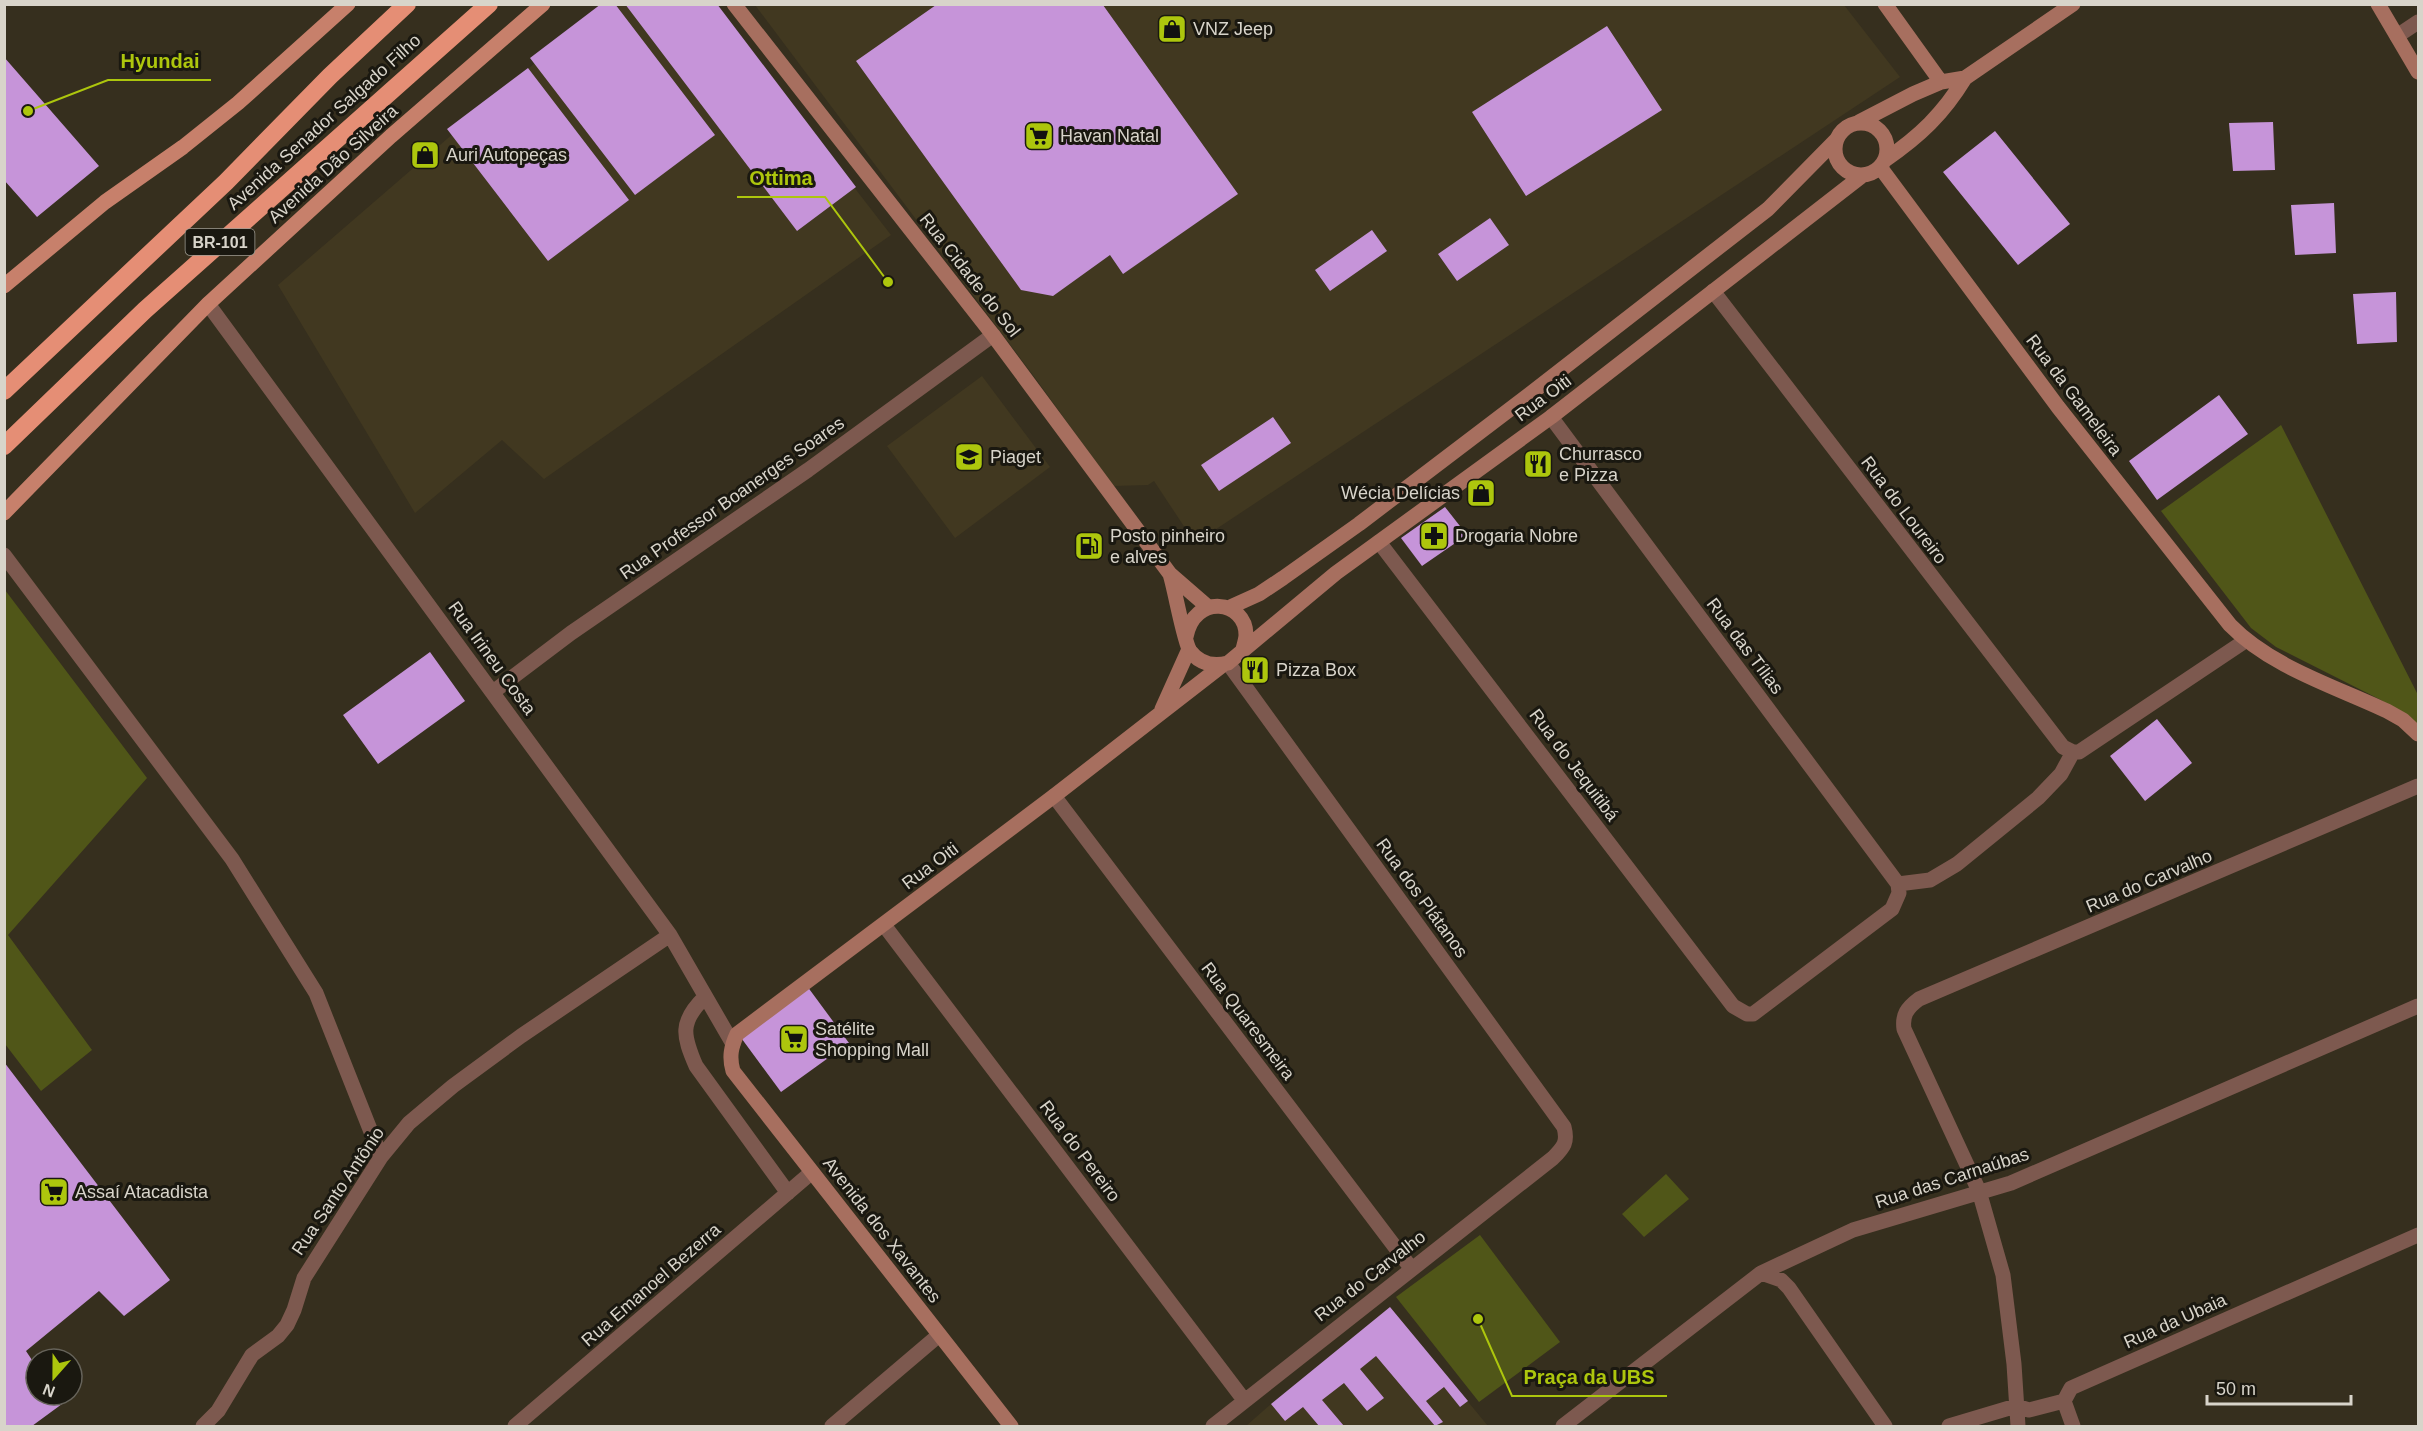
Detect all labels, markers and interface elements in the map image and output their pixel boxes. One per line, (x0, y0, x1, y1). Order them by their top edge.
shop icon: VNZ Jeep (1156, 13, 1188, 45)
place label: VNZ Jeep (1193, 19, 1273, 39)
street label: Avenida Senador Salgado Filho (223, 30, 425, 214)
callout: Hyundai (108, 42, 211, 80)
text: Hyundai (121, 50, 199, 72)
street label: Avenida Dão Silveira (264, 100, 402, 227)
supermarket icon: Havan Natal (1023, 120, 1055, 152)
place label: Havan Natal (1060, 126, 1159, 146)
shop icon: Auri Autopeças (409, 139, 441, 171)
place label: Auri Autopeças (446, 145, 567, 165)
callout: Ottima (737, 159, 825, 197)
text: Ottima (749, 167, 814, 189)
street label: Rua Cidade do Sol (916, 209, 1024, 341)
road number: BR-101 (186, 229, 254, 255)
street label: Rua da Gameleira (2022, 331, 2127, 460)
street label: Rua Oiti (1511, 370, 1575, 426)
street label: Rua Professor Boanerges Soares (616, 413, 848, 583)
school or university icon: Piaget (953, 441, 985, 473)
place label: Churrasco e Pizza (1559, 444, 1642, 485)
place label: Piaget (990, 447, 1041, 467)
restaurant icon: Churrasco e Pizza (1522, 448, 1554, 480)
street label: Rua do Loureiro (1857, 452, 1951, 568)
shop icon: Wécia Delícias (1465, 477, 1497, 509)
place label: Wécia Delícias (1341, 483, 1460, 503)
pharmacy icon: Drogaria Nobre (1418, 520, 1450, 552)
place label: Posto pinheiro e alves (1110, 526, 1225, 567)
place label: Drogaria Nobre (1455, 526, 1578, 546)
fuel station icon: Posto pinheiro e alves (1073, 530, 1105, 562)
street label: Rua das Tílias (1702, 594, 1788, 698)
street label: Rua Irineu Costa (444, 597, 540, 719)
restaurant icon: Pizza Box (1239, 654, 1271, 686)
place label: Pizza Box (1276, 660, 1356, 680)
street label: Rua do Jequitibá (1525, 705, 1623, 826)
street label: Rua dos Plátanos (1372, 835, 1472, 961)
street label: Rua Oiti (898, 838, 962, 894)
street label: Rua do Carvalho (2083, 845, 2215, 917)
street label: Rua Quaresmeira (1197, 958, 1299, 1085)
place label: Satélite Shopping Mall (815, 1019, 929, 1060)
supermarket icon: Satélite Shopping Mall (778, 1023, 810, 1055)
street label: Rua do Pereiro (1036, 1097, 1124, 1205)
street label: Rua Santo Antônio (288, 1123, 388, 1259)
street label: Rua das Carnaúbas (1873, 1144, 2031, 1212)
street label: Avenida dos Xavantes (819, 1153, 945, 1307)
supermarket icon: Assaí Atacadista (38, 1176, 70, 1208)
place label: Assaí Atacadista (75, 1182, 209, 1202)
street label: Rua Emanoel Bezerra (578, 1219, 725, 1351)
street label: Rua do Carvalho (1311, 1227, 1429, 1325)
street label: Rua da Ubaia (2121, 1289, 2230, 1353)
north arrow (24, 1347, 84, 1407)
callout: Praça da UBS (1512, 1358, 1667, 1396)
text: Praça da UBS (1523, 1366, 1655, 1388)
scale bar (2207, 1368, 2351, 1406)
text: 50 m (2216, 1379, 2256, 1399)
text: N (40, 1381, 57, 1401)

